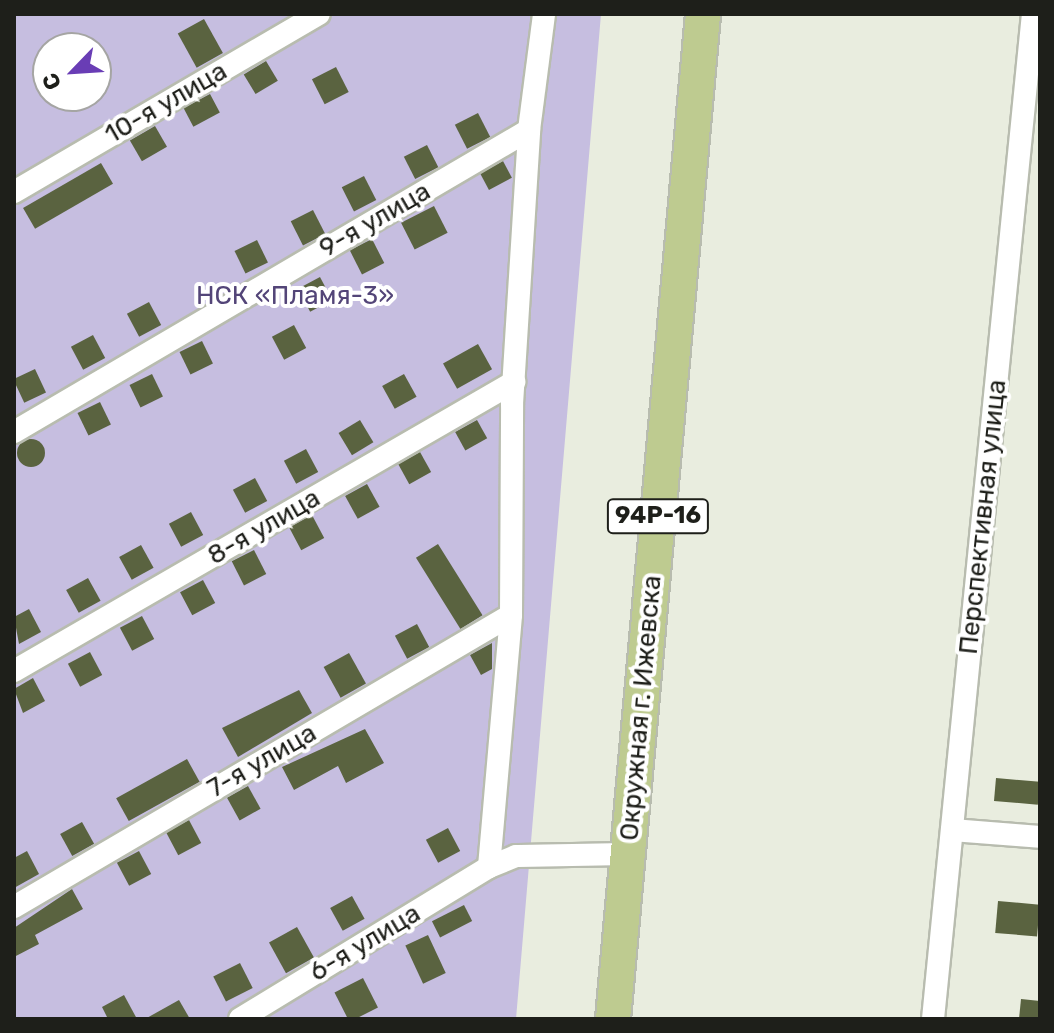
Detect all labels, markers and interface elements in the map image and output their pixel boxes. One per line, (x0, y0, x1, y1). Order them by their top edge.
north arrow (32, 32, 112, 112)
street label: 10-я улица (100, 56, 232, 150)
text: С (36, 69, 67, 94)
street label: 9-я улица (314, 176, 436, 264)
park label: НСК «Пламя-3» (196, 280, 394, 312)
street label: Перспективная улица (953, 378, 1013, 656)
street label: 8-я улица (202, 482, 326, 572)
road number: 94Р-16 (606, 496, 710, 536)
street label: Окружная г. Ижевска (614, 574, 668, 842)
street label: 7-я улица (202, 717, 322, 805)
street label: 6-я улица (304, 898, 426, 988)

